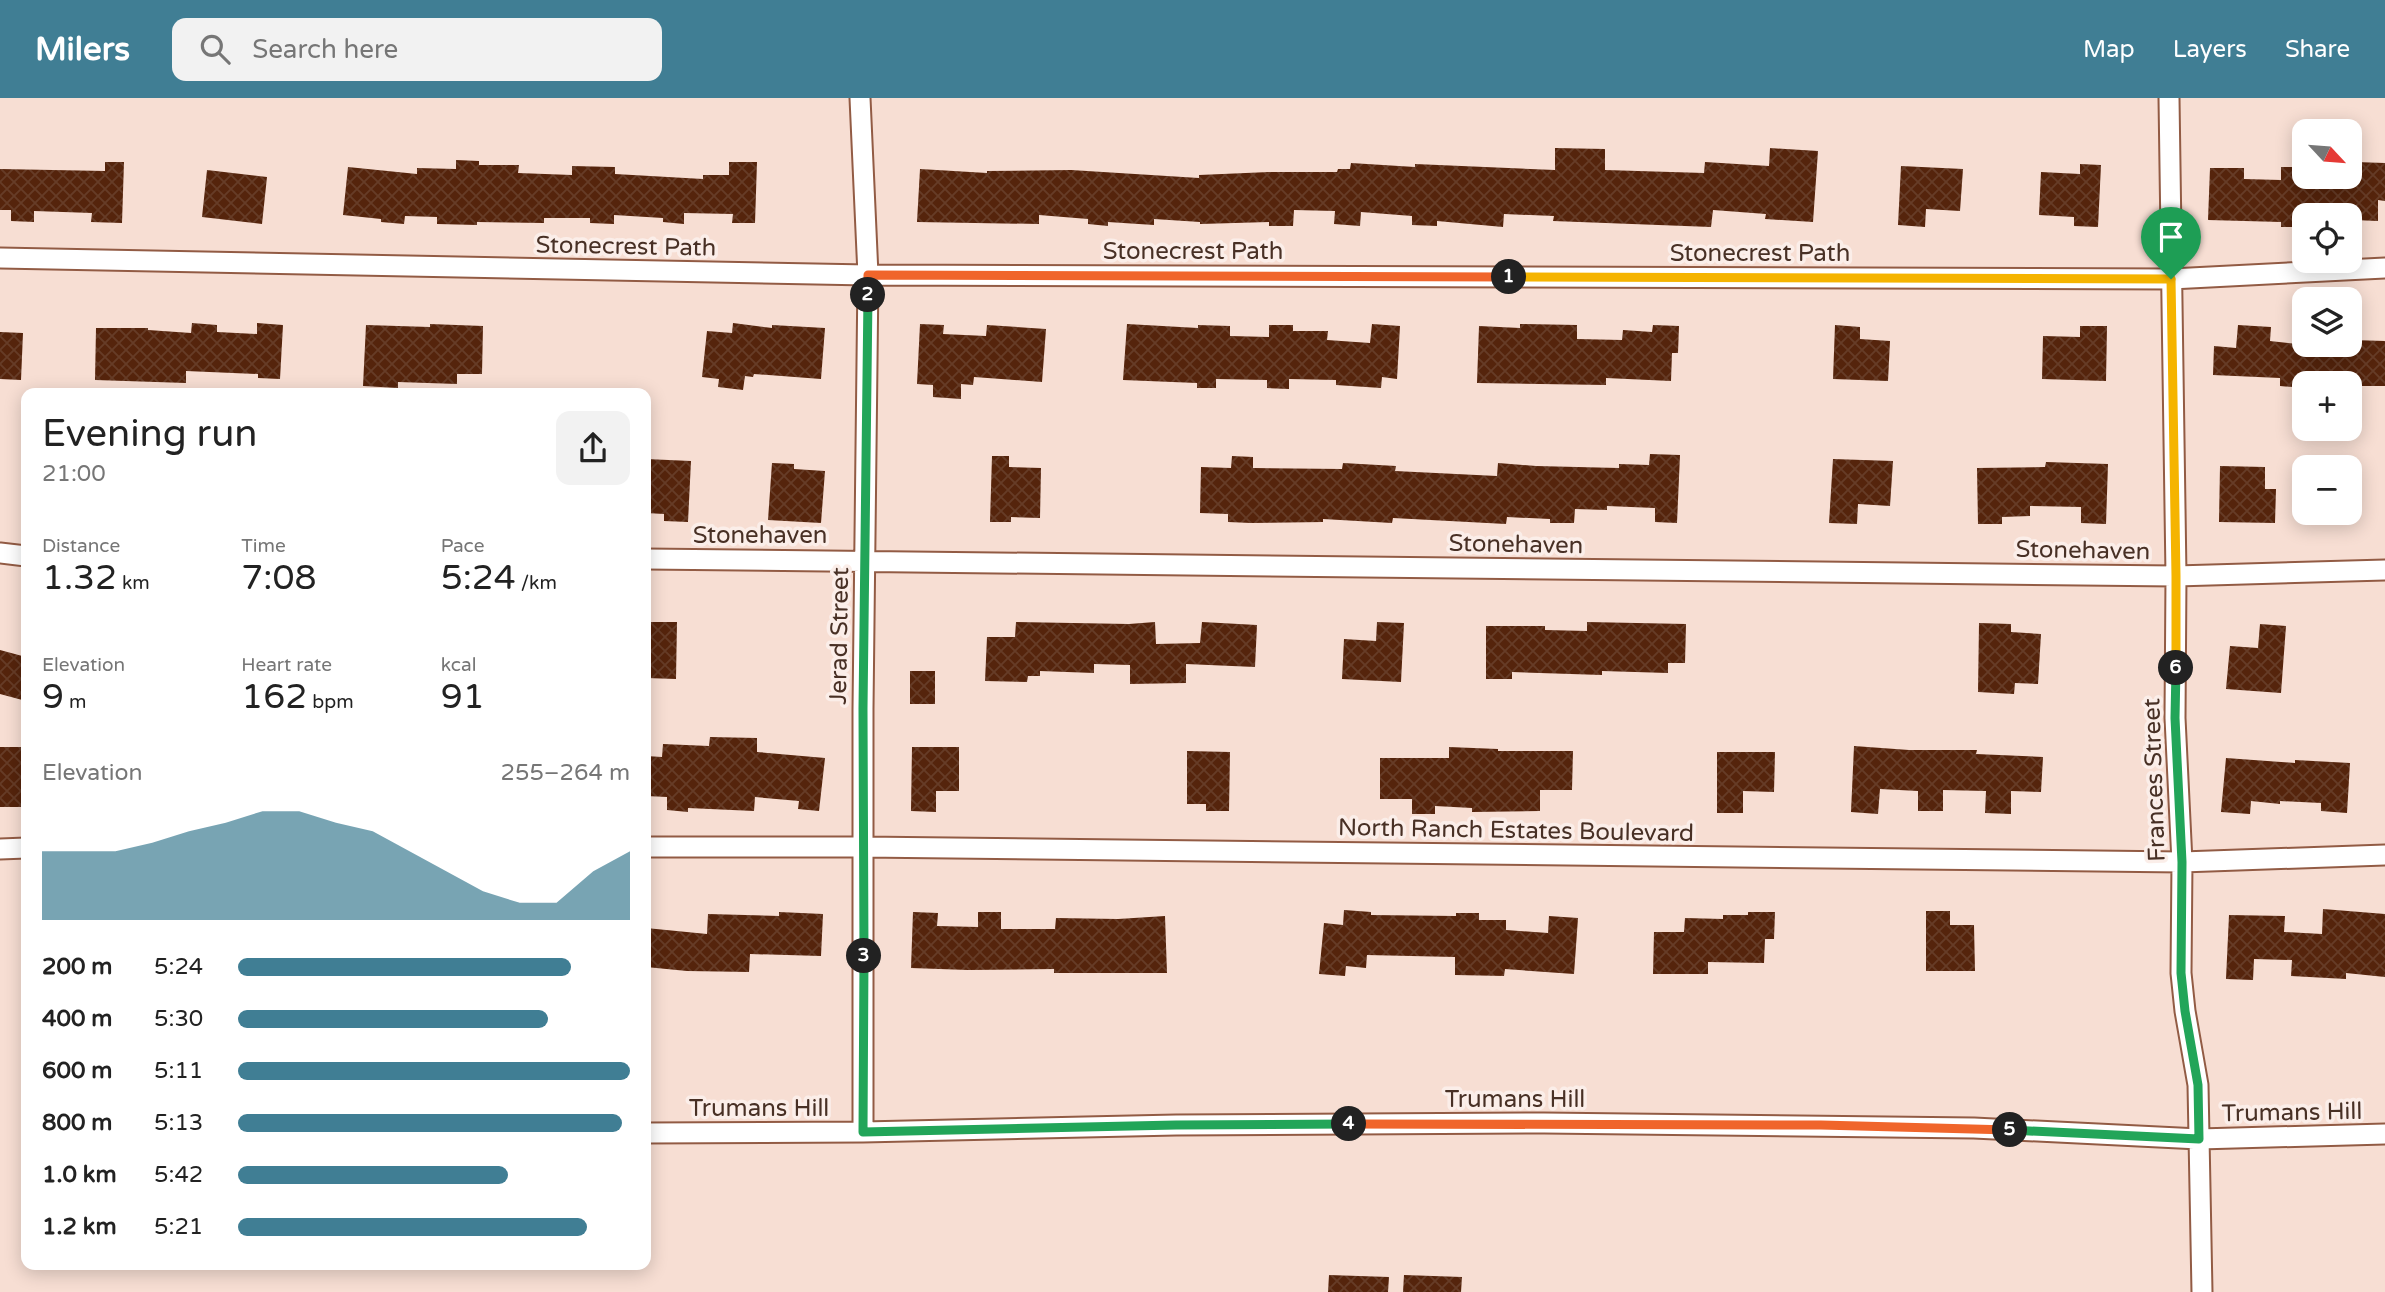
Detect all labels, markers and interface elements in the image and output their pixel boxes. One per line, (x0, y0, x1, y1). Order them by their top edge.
search box (172, 18, 662, 81)
text: Milers (35, 30, 130, 69)
icon: search (196, 30, 234, 68)
text: Search here (252, 34, 398, 65)
text: Map (2083, 35, 2135, 64)
text: Layers (2173, 35, 2247, 64)
text: Share (2285, 35, 2350, 64)
north arrow (2292, 119, 2362, 189)
map controls (2292, 119, 2362, 525)
button: locate (2292, 203, 2362, 273)
pin (2141, 207, 2201, 279)
icon: arrive (2152, 218, 2190, 256)
street label: Stonecrest Path (535, 230, 717, 263)
street label: Stonecrest Path (1103, 237, 1283, 266)
street label: Stonecrest Path (1670, 239, 1850, 268)
pin: 1 (1492, 260, 1526, 294)
text: 1 (1503, 265, 1514, 287)
pin: 2 (850, 278, 886, 312)
text: 2 (862, 283, 873, 305)
button: layers (2292, 287, 2362, 357)
button: + (2292, 371, 2362, 441)
text: Evening run (42, 411, 257, 457)
button: share (556, 411, 630, 485)
button: − (2292, 455, 2362, 525)
text: 21:00 (42, 460, 106, 488)
street label: Stonehaven (693, 521, 827, 550)
street label: Stonehaven (1448, 529, 1584, 560)
text: Distance (42, 535, 120, 557)
text: Time (241, 535, 286, 557)
text: Pace (441, 535, 484, 557)
street label: Stonehaven (2015, 535, 2151, 566)
text: 1.32 (42, 557, 117, 599)
text: 7:08 (241, 557, 316, 599)
text: 5:24 (441, 557, 516, 599)
street label: Jerad Street (824, 567, 855, 705)
text: km (117, 572, 150, 594)
text: /km (516, 572, 557, 594)
pin: 6 (2158, 650, 2194, 686)
text: Elevation (42, 654, 125, 676)
text: Heart rate (241, 654, 332, 676)
text: kcal (441, 654, 476, 676)
text: 6 (2170, 656, 2181, 678)
text: 9 (42, 676, 64, 718)
text: 162 (241, 676, 307, 718)
text: 91 (441, 676, 485, 718)
text: m (64, 691, 86, 713)
text: bpm (307, 691, 354, 713)
street label: Frances Street (2137, 698, 2172, 862)
text: Elevation (42, 759, 143, 787)
text: 255–264 m (501, 759, 630, 787)
street label: North Ranch Estates Boulevard (1338, 813, 1694, 848)
pin: 3 (846, 938, 882, 974)
text: 3 (858, 944, 869, 966)
text: 200 m (42, 953, 112, 981)
text: 5:24 (154, 953, 203, 981)
text: 400 m (42, 1005, 112, 1033)
text: 5:30 (154, 1005, 203, 1033)
text: 600 m (42, 1057, 112, 1085)
text: 5:11 (154, 1057, 203, 1085)
street label: Trumans Hill (1445, 1085, 1585, 1114)
street label: Trumans Hill (689, 1094, 829, 1123)
street label: Trumans Hill (2221, 1097, 2363, 1128)
pin: 4 (1332, 1107, 1366, 1142)
text: 800 m (42, 1109, 112, 1137)
text: 5:13 (154, 1109, 203, 1137)
text: 4 (1343, 1112, 1354, 1134)
pin: 5 (1993, 1112, 2028, 1148)
text: 5 (2004, 1118, 2015, 1140)
text: 1.0 km (42, 1161, 117, 1189)
text: 5:42 (154, 1161, 203, 1189)
text: 1.2 km (42, 1213, 117, 1241)
text: 5:21 (154, 1213, 203, 1241)

